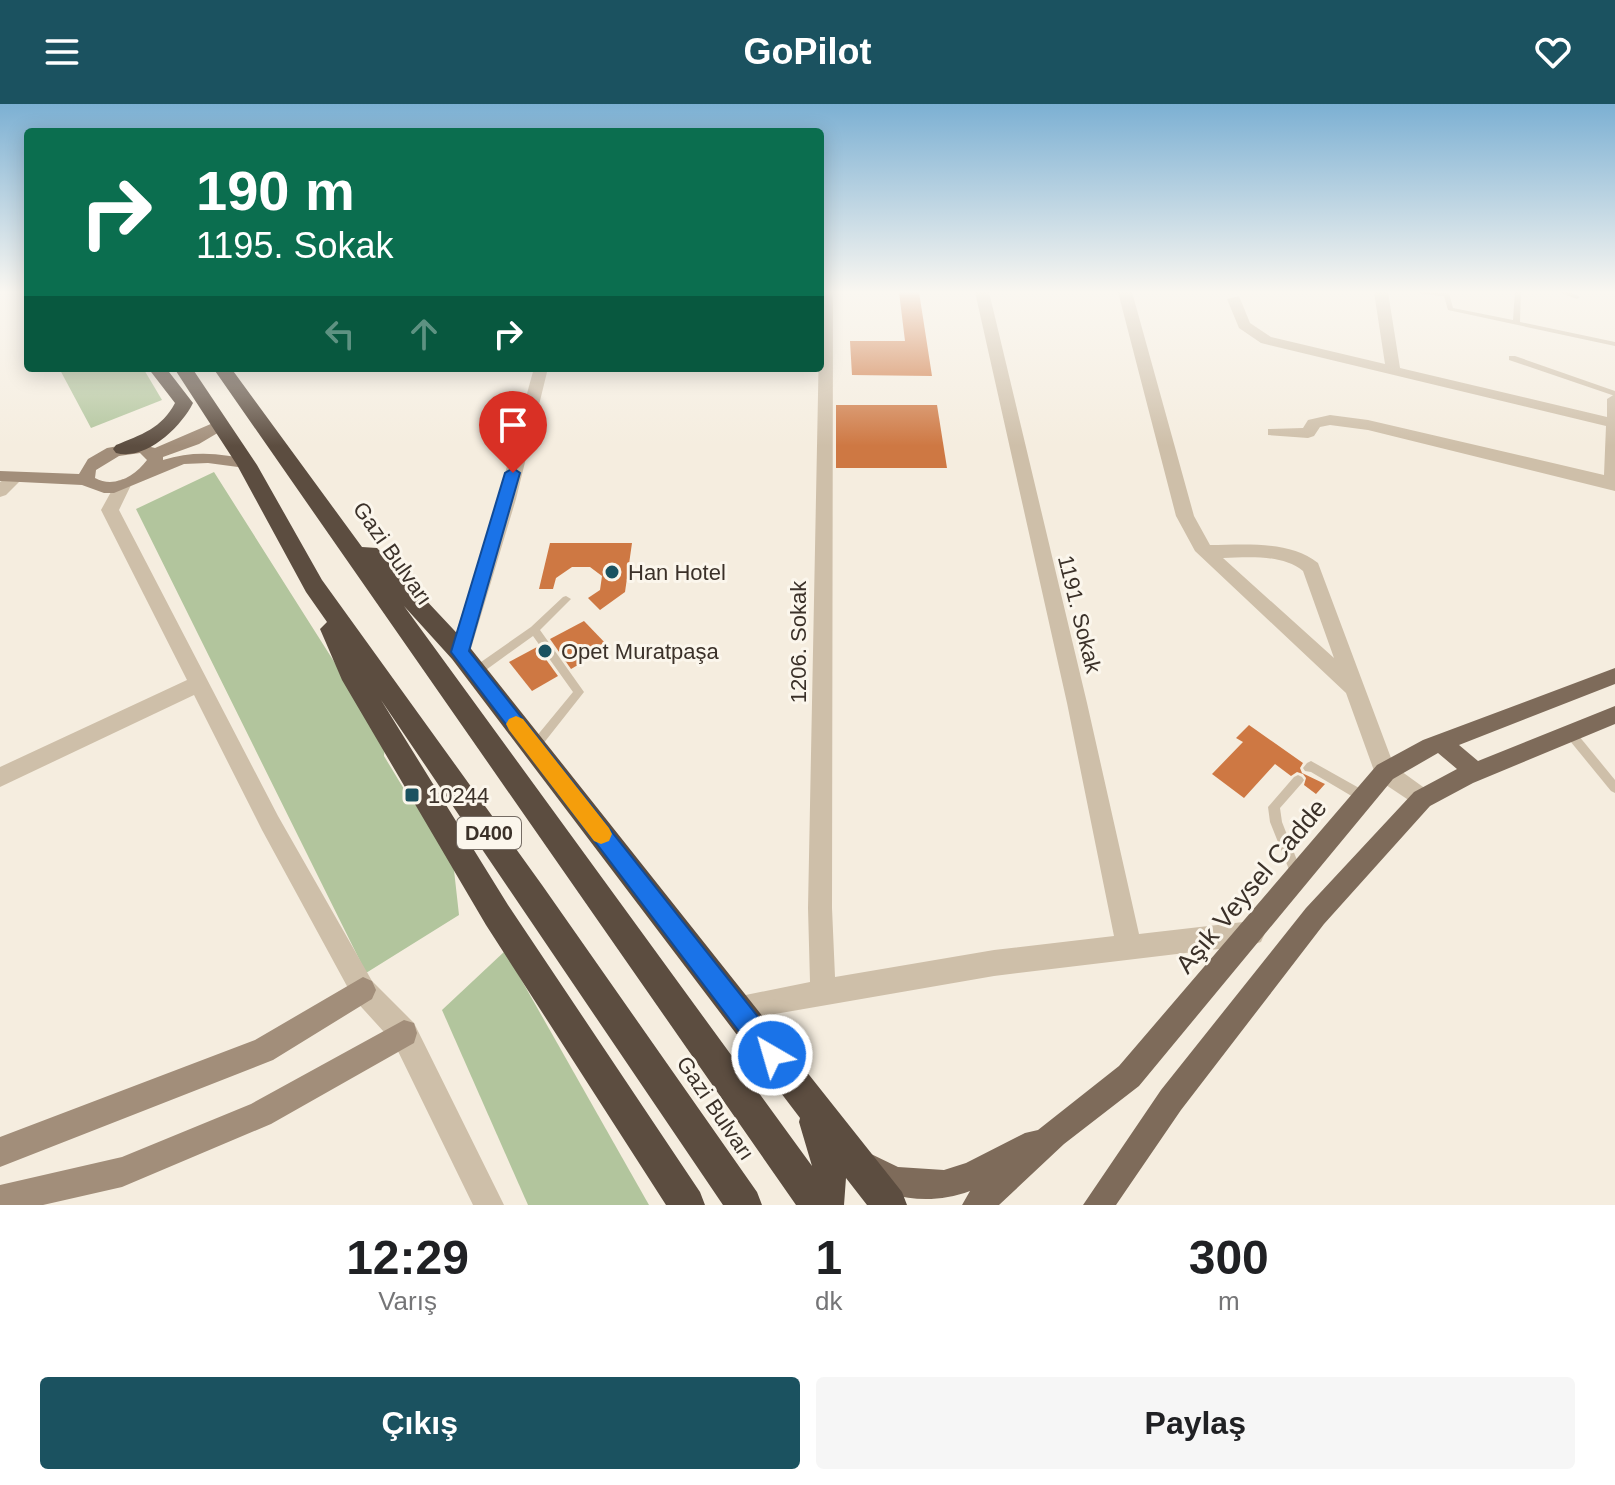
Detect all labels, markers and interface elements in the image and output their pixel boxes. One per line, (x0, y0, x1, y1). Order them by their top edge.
icon: menu (40, 30, 84, 74)
icon: heart (1531, 30, 1575, 74)
text: GoPilot (744, 31, 872, 72)
text: 190 m (196, 159, 355, 222)
icon: right (64, 160, 168, 264)
text: 1195. Sokak (196, 225, 393, 266)
icon: left (318, 312, 362, 356)
icon: ahead (402, 312, 446, 356)
icon: right (486, 312, 530, 356)
pin (479, 391, 547, 473)
icon: arrive (491, 403, 535, 447)
street label: Gazi Bulvarı (348, 497, 437, 610)
street label: 1191. Sokak (1053, 553, 1106, 677)
place label: Han Hotel (628, 560, 726, 585)
marker: Han Hotel (603, 563, 621, 581)
street label: 1206. Sokak (786, 580, 811, 703)
place label: Opet Muratpaşa (561, 639, 720, 664)
marker: Opet Muratpaşa (536, 642, 554, 660)
place label: 10244 (428, 783, 489, 808)
marker: 10244 (403, 786, 421, 804)
street label: Aşık Veysel Cadde (1169, 793, 1333, 979)
road number: D400 (457, 817, 521, 849)
position arrow (730, 1013, 814, 1097)
street label: Gazi Bulvarı (672, 1052, 759, 1165)
text: 12:29 (346, 1231, 469, 1284)
text: 1 (815, 1231, 842, 1284)
text: 300 (1189, 1231, 1269, 1284)
text: Varış (378, 1286, 437, 1316)
text: dk (815, 1286, 843, 1316)
text: m (1218, 1286, 1240, 1316)
button: Çıkış (40, 1377, 800, 1469)
button: Paylaş (816, 1377, 1575, 1469)

